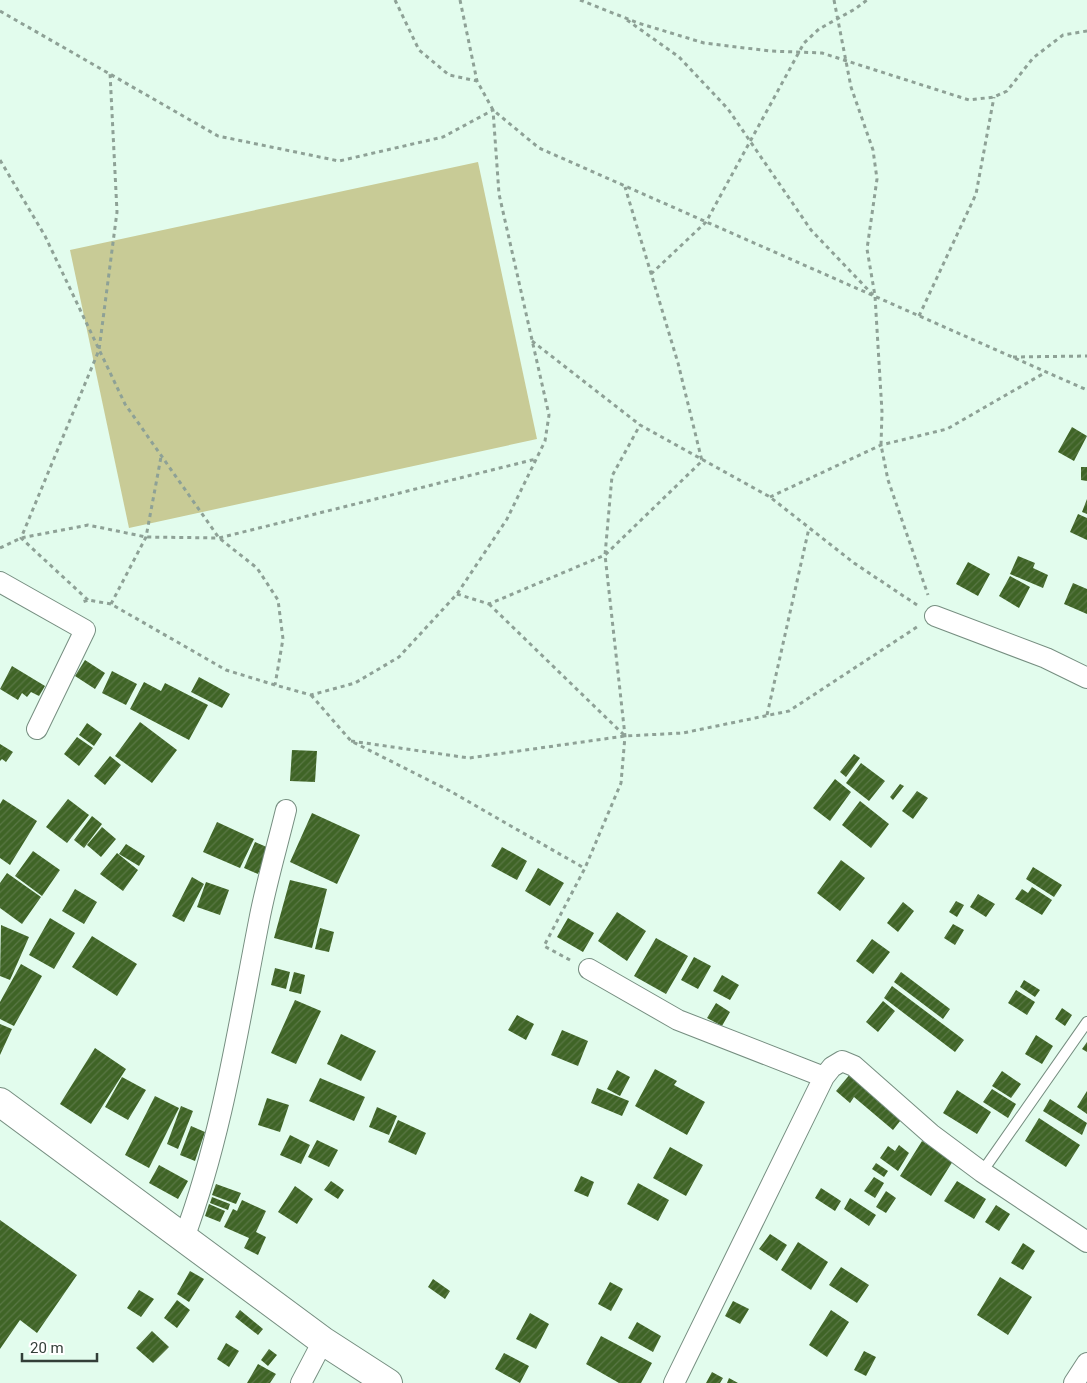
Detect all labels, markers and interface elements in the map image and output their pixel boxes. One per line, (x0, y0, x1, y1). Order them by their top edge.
scale bar (22, 1330, 98, 1362)
text: 20 m (30, 1339, 64, 1357)

